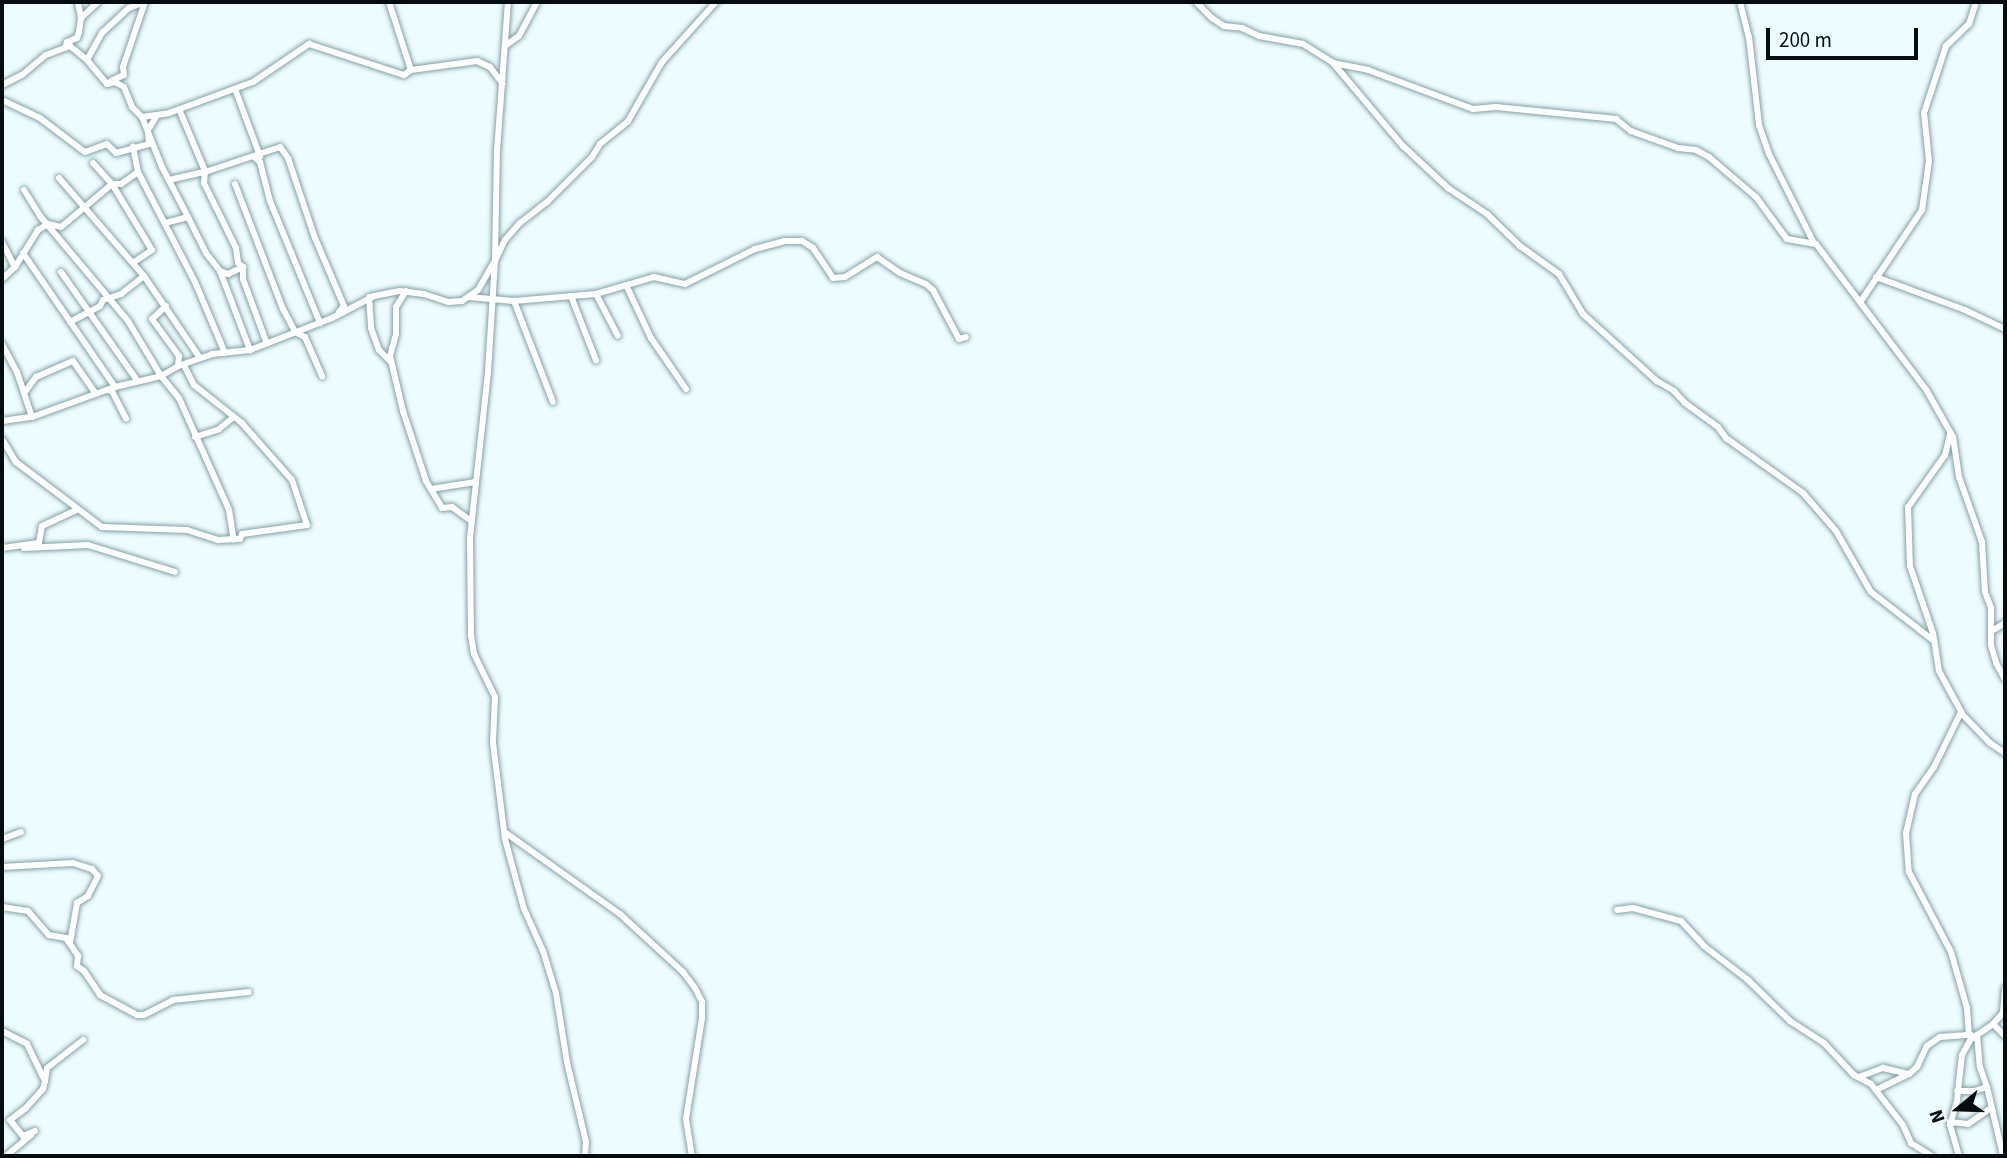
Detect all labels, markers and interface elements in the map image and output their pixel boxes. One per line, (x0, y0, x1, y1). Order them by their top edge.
scale bar (1769, 14, 1921, 58)
text: 200 m (1779, 25, 1832, 55)
north arrow (1923, 1074, 1993, 1144)
text: N (1923, 1106, 1952, 1126)

